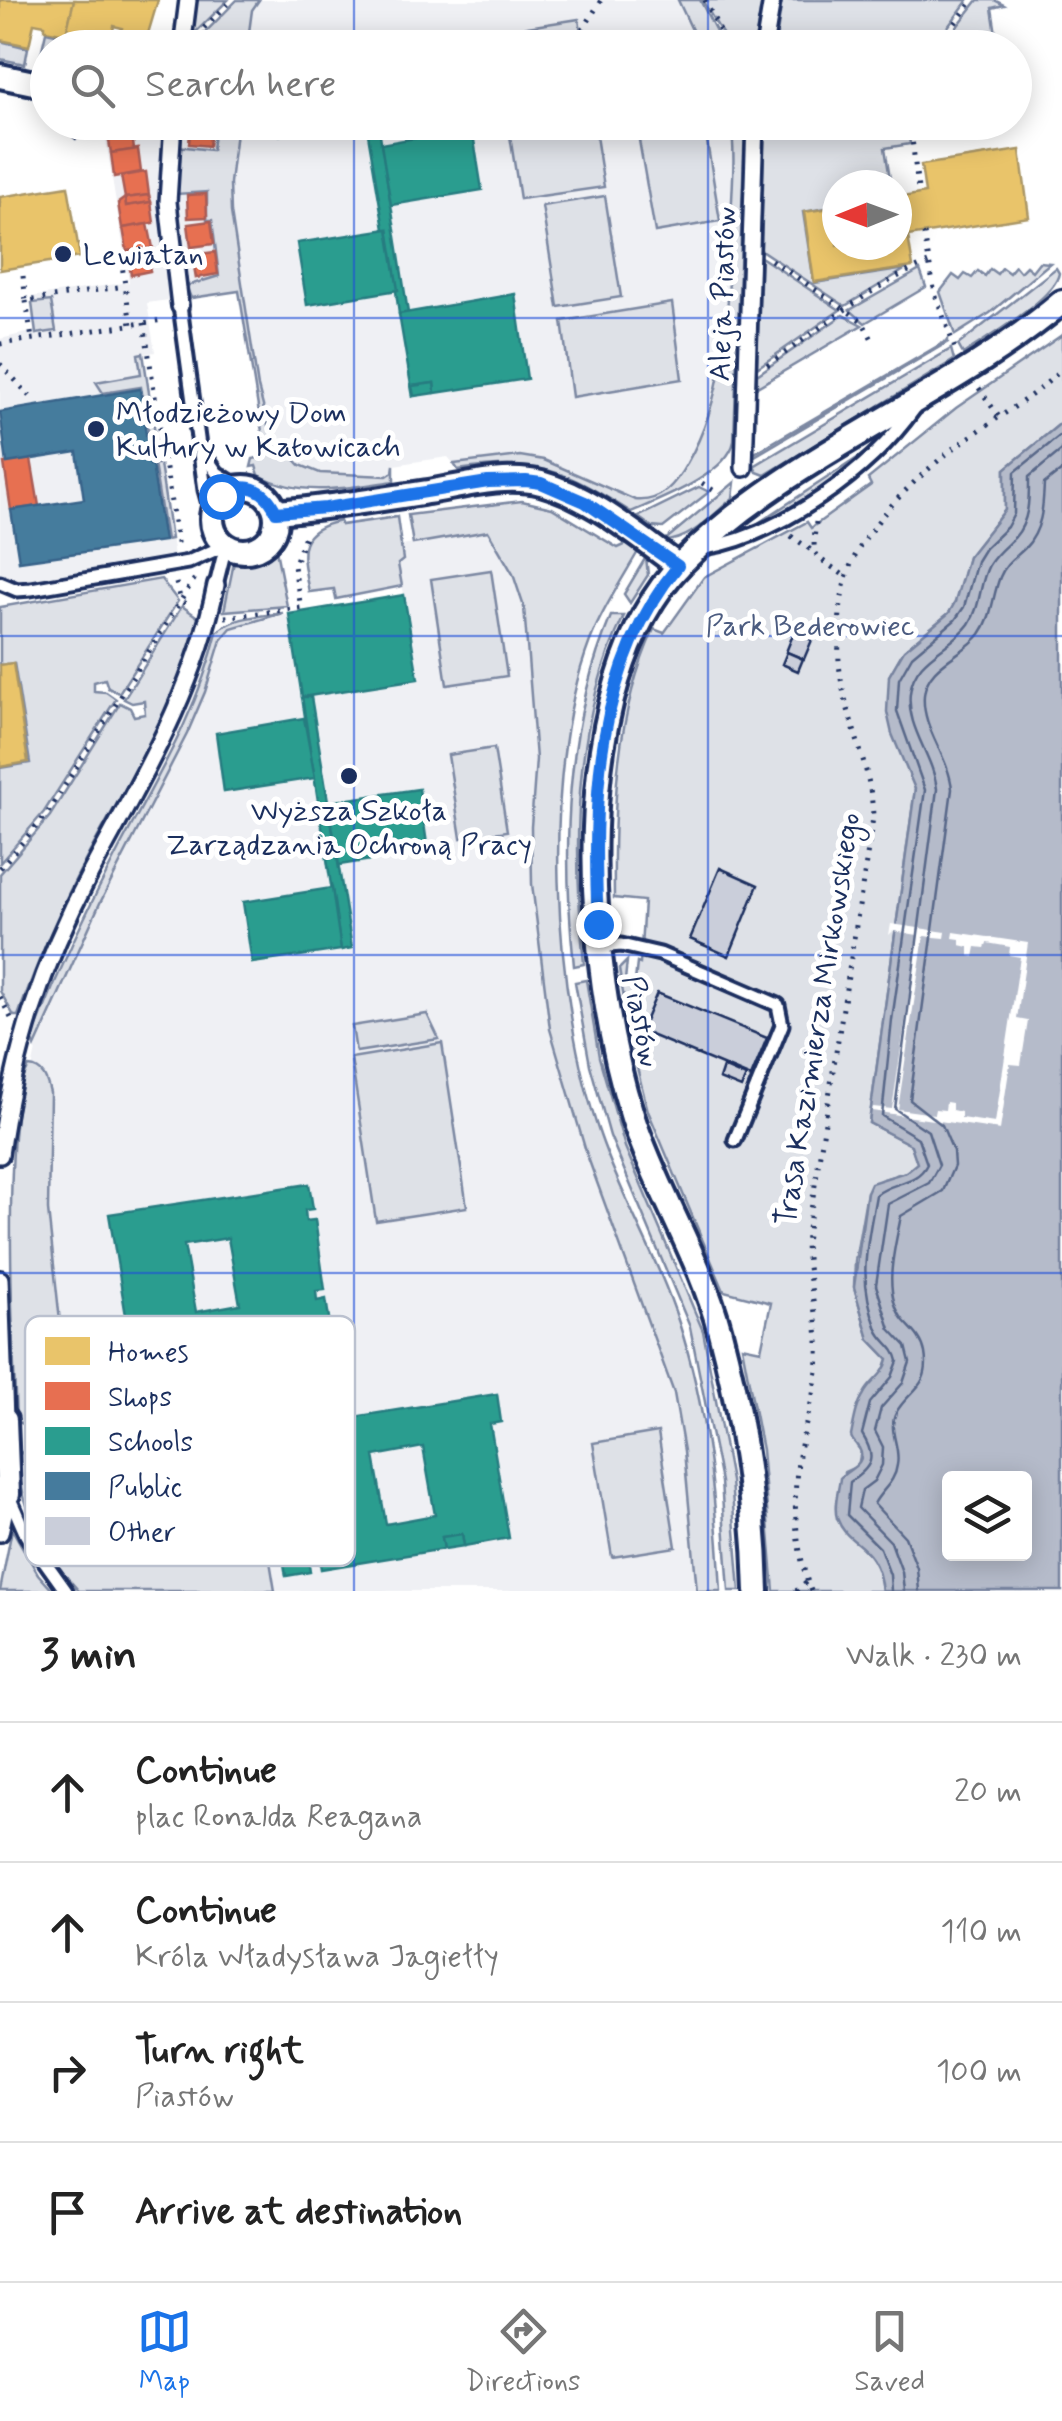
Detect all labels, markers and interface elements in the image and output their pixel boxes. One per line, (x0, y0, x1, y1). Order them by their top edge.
search box (30, 30, 1032, 140)
icon: search (65, 58, 120, 113)
text: Search here (145, 61, 336, 110)
north arrow (822, 170, 912, 260)
street label: Aleja Piastów (701, 206, 746, 382)
place label: Lewiatan (83, 236, 204, 275)
marker: Lewiatan (52, 243, 74, 265)
place label: Młodzieżowy Dom Kultury w Katowicach (116, 394, 401, 467)
marker: Młodzieżowy Dom Kultury w Katowicach (85, 418, 107, 440)
route start (199, 474, 245, 520)
park label: Park Bederowiec (706, 607, 915, 646)
marker: Wyższa Szkoła Zarządzania Ochroną Pracy (338, 765, 360, 787)
place label: Wyższa Szkoła Zarządzania Ochroną Pracy (166, 792, 532, 865)
street label: Trasa Kazimierza Mirkowskiego (767, 810, 872, 1229)
route end (576, 902, 622, 948)
street label: Piastów (613, 972, 669, 1070)
legend (25, 1316, 355, 1566)
text: Homes (108, 1335, 189, 1372)
text: Shops (108, 1380, 172, 1417)
text: Schools (108, 1425, 193, 1462)
text: Public (108, 1470, 182, 1507)
map controls (942, 1471, 1032, 1561)
button: layers (942, 1471, 1032, 1561)
text: Other (108, 1515, 176, 1552)
text: 3 min (40, 1629, 137, 1684)
text: Walk · 230 m (846, 1635, 1022, 1677)
text: Continue (135, 1747, 277, 1796)
icon: ahead (40, 1765, 95, 1820)
text: 20 m (954, 1771, 1022, 1813)
text: plac Ronalda Reagana (135, 1796, 422, 1838)
text: Continue (135, 1887, 277, 1936)
icon: ahead (40, 1905, 95, 1960)
text: 110 m (941, 1911, 1022, 1953)
text: Króla Władysława Jagiełły (135, 1936, 499, 1978)
text: Turn right (135, 2027, 304, 2076)
icon: right (40, 2045, 95, 2100)
text: 100 m (936, 2051, 1022, 2093)
text: Piastów (135, 2076, 234, 2118)
icon: arrive (40, 2185, 95, 2240)
text: Arrive at destination (135, 2188, 462, 2237)
tab: Map (137, 2304, 192, 2401)
tab: Directions (466, 2304, 581, 2401)
tab: Saved (854, 2304, 925, 2401)

